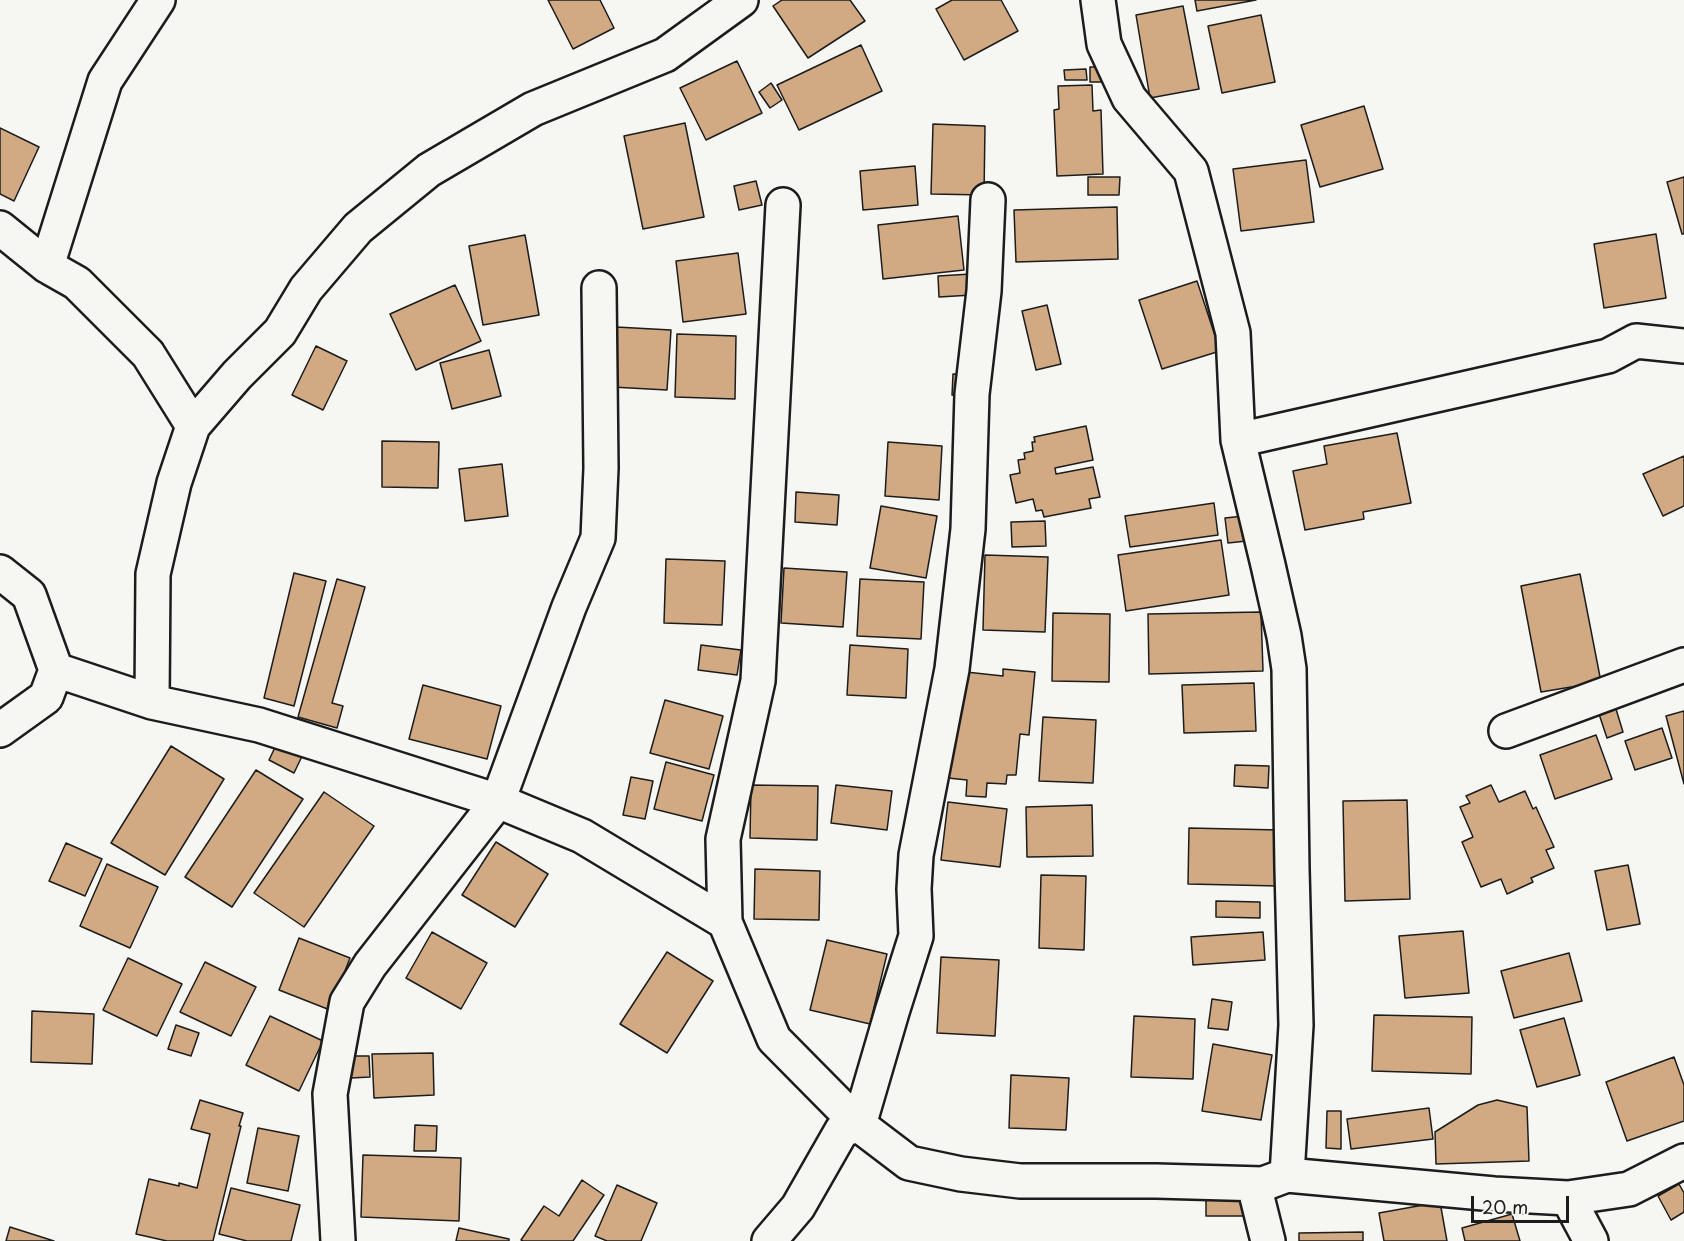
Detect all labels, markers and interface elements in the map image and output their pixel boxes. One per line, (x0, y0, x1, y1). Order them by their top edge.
scale bar (1474, 1184, 1572, 1222)
text: 20 m (1482, 1193, 1528, 1220)

